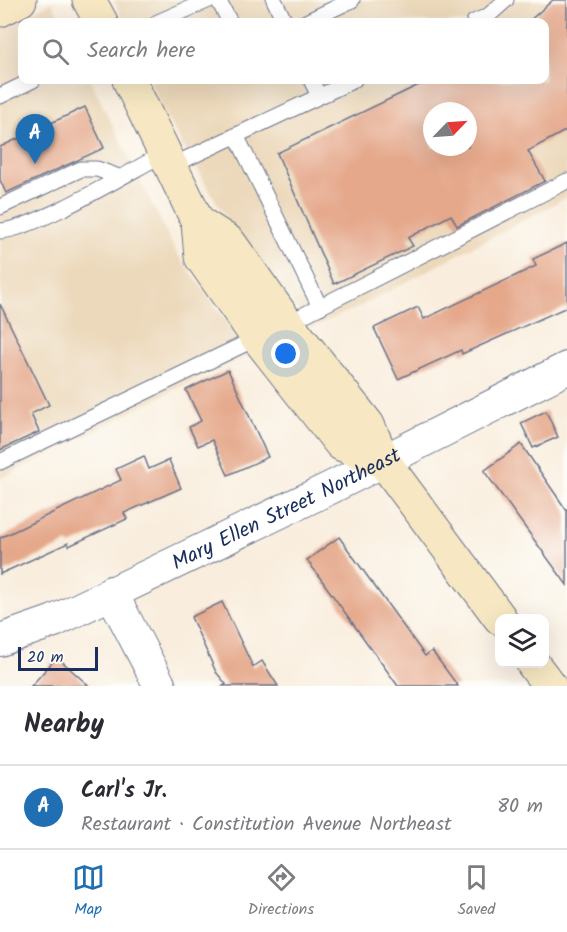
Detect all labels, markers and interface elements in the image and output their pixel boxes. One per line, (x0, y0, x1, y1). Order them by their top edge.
search box (18, 18, 549, 84)
text: Search here (87, 34, 195, 69)
icon: search (39, 35, 72, 68)
north arrow (423, 102, 477, 156)
pin: A (15, 114, 54, 164)
your location (271, 339, 300, 368)
street label: Mary Ellen Street Northeast (166, 439, 408, 580)
map controls (495, 614, 549, 668)
button: layers (495, 614, 549, 668)
scale bar (18, 644, 98, 672)
text: 20 m (27, 645, 63, 670)
text: Nearby (24, 704, 104, 746)
text: Carl's Jr. (81, 774, 167, 809)
text: A (37, 791, 50, 823)
text: 80 m (497, 791, 543, 823)
text: Restaurant · Constitution Avenue Northeast (81, 809, 452, 841)
tab: Map (72, 861, 105, 922)
tab: Directions (248, 861, 314, 922)
tab: Saved (457, 861, 495, 922)

